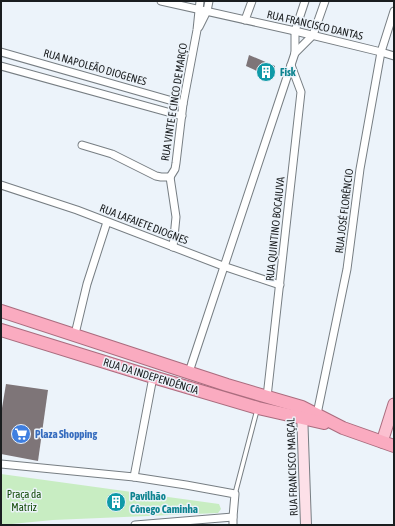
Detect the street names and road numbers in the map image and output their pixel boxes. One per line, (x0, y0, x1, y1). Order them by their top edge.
street label: RUA FRANCISCO DANTAS (266, 8, 365, 42)
street label: RUA VINTE E CINCO DE MARÇO (159, 42, 189, 162)
street label: RUA NAPOLEÃO DIOGENES (42, 47, 148, 88)
street label: RUA JOSÉ FLORÊNCIO (333, 168, 355, 254)
street label: RUA QUINTINO BOCAIUVA (264, 176, 287, 282)
street label: RUA LAFAIETE DIOGNES (98, 202, 190, 247)
street label: RUA DA INDEPENDÊNCIA (102, 356, 201, 396)
street label: RUA FRANCISCO MARÇAL (284, 417, 300, 516)

